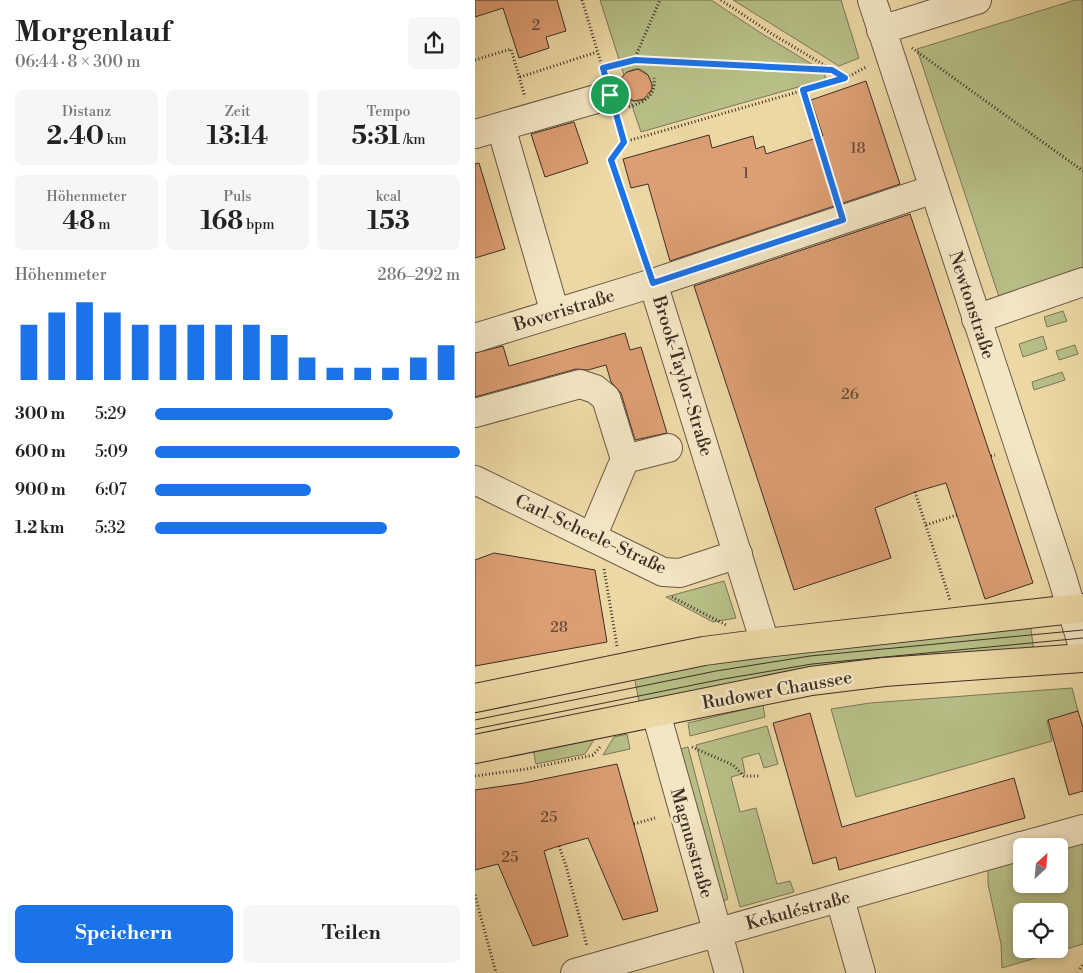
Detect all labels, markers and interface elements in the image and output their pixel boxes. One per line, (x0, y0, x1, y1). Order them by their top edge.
text: Morgenlauf (15, 15, 171, 50)
house number: 2 (532, 16, 540, 35)
button: share (408, 17, 460, 69)
text: 06:44 · 8 × 300 m (15, 52, 141, 72)
pin (589, 74, 631, 116)
icon: arrive (596, 81, 624, 109)
text: Distanz (62, 103, 111, 121)
text: Zeit (225, 103, 250, 121)
text: Tempo (367, 103, 410, 121)
text: 2.40 (47, 121, 104, 152)
text: 13:14 (207, 121, 268, 152)
text: 5:31 (352, 121, 400, 152)
text: km (104, 131, 126, 149)
text: /km (400, 131, 425, 149)
house number: 18 (850, 139, 866, 158)
house number: 1 (743, 164, 750, 183)
text: Höhenmeter (46, 188, 127, 206)
text: Puls (224, 188, 251, 206)
text: kcal (376, 188, 401, 206)
text: 48 (63, 206, 95, 237)
text: 168 (200, 206, 243, 237)
text: 153 (367, 206, 410, 237)
text: m (95, 216, 110, 234)
text: bpm (243, 216, 275, 234)
street label: Newtonstraße (943, 248, 1000, 362)
text: Höhenmeter (15, 265, 107, 285)
text: 286–292 m (378, 265, 460, 285)
street label: Boveristraße (510, 284, 618, 337)
street label: Brook-Taylor-Straße (647, 292, 718, 459)
house number: 26 (841, 385, 859, 404)
text: 300 m (15, 404, 65, 424)
text: 5:29 (95, 404, 126, 424)
text: 600 m (15, 442, 65, 462)
text: 5:09 (95, 442, 128, 462)
text: 900 m (15, 480, 65, 500)
text: 6:07 (95, 480, 127, 500)
street label: Carl-Scheele-Straße (511, 489, 670, 580)
text: 1.2 km (15, 518, 64, 538)
text: 5:32 (95, 518, 125, 538)
house number: 28 (550, 618, 568, 637)
street label: Rudower Chaussee (700, 666, 854, 715)
street label: Magnusstraße (665, 785, 718, 901)
house number: 25 (541, 808, 557, 827)
north arrow (1013, 838, 1067, 892)
map controls (1013, 838, 1068, 958)
house number: 25 (502, 848, 518, 867)
street label: Kekuléstraße (743, 886, 853, 935)
button: locate (1013, 903, 1068, 958)
button: Speichern (15, 905, 233, 963)
button: Teilen (243, 905, 460, 963)

